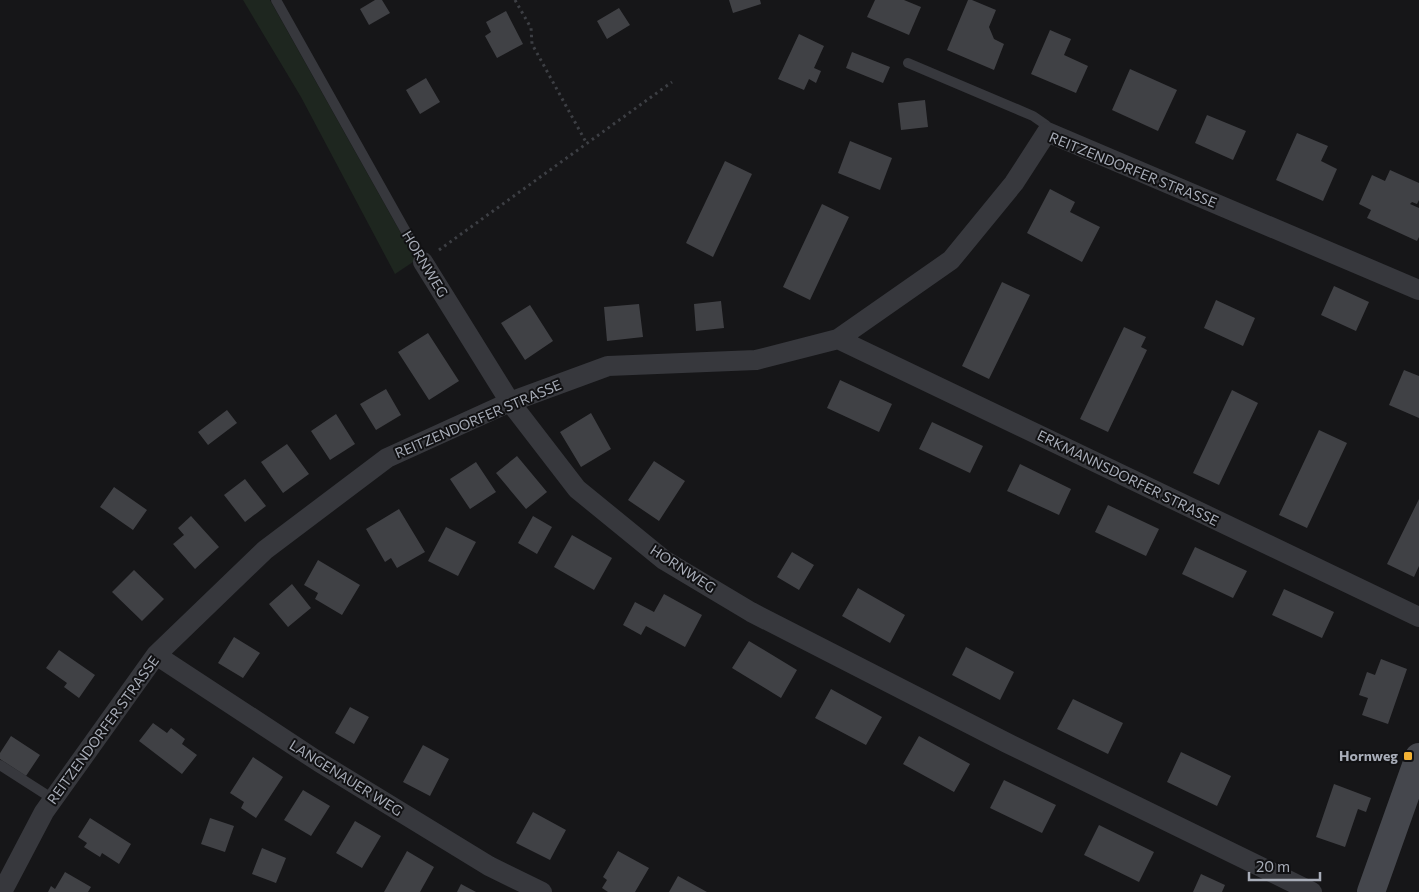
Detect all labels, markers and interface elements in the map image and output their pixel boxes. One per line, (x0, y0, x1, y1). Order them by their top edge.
street label: REITZENDORFER STRASSE (1047, 128, 1219, 211)
street label: HORNWEG (399, 227, 452, 300)
street label: REITZENDORFER STRASSE (392, 376, 564, 461)
street label: ERKMANNSDORFER STRASSE (1035, 426, 1222, 529)
street label: HORNWEG (647, 541, 719, 596)
street label: REITZENDORFER STRASSE (43, 652, 162, 807)
street label: LANGENAUER WEG (287, 736, 406, 819)
place label: Hornweg (1339, 747, 1398, 764)
marker: Hornweg (1402, 750, 1414, 762)
scale bar (1249, 850, 1320, 882)
text: 20 m (1256, 857, 1290, 875)

